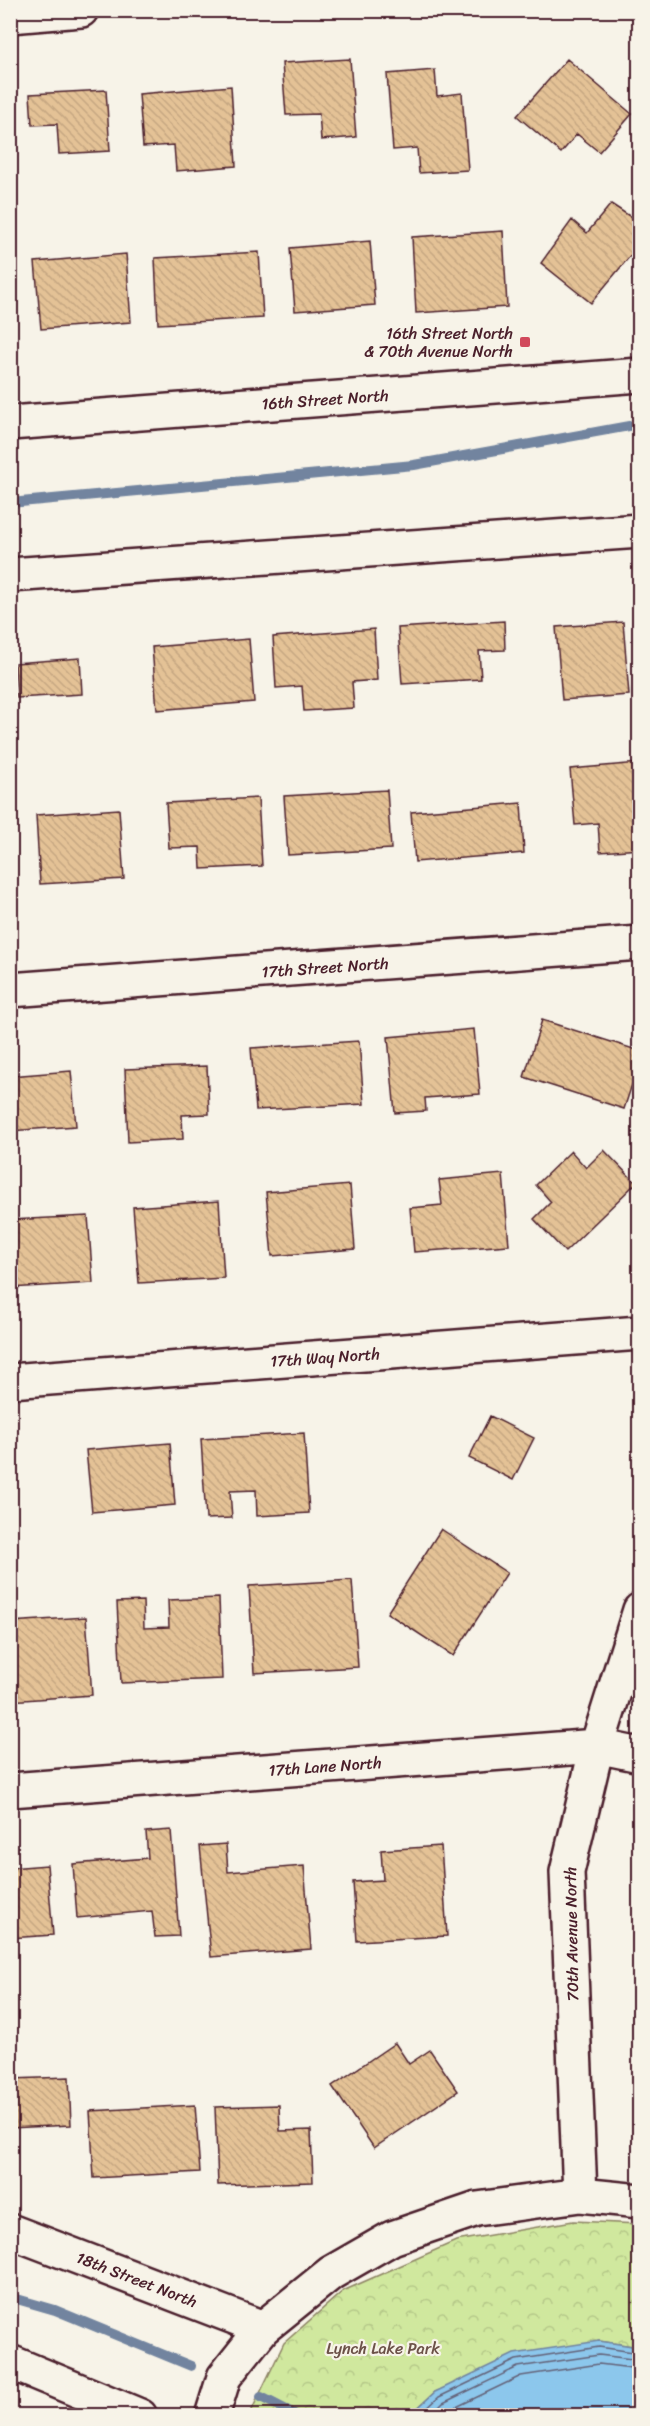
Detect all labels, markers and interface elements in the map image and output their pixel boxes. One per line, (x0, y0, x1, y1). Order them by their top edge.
place label: 16th Street North & 70th Avenue North (364, 319, 513, 366)
marker: 16th Street North & 70th Avenue North (518, 335, 532, 349)
street label: 16th Street North (261, 381, 389, 418)
street label: 17th Street North (261, 949, 389, 986)
street label: 17th Way North (269, 1339, 381, 1376)
street label: 17th Lane North (268, 1748, 382, 1785)
street label: 70th Avenue North (556, 1866, 587, 2002)
street label: 18th Street North (72, 2243, 202, 2316)
park label: Lynch Lake Park (326, 2334, 440, 2363)

